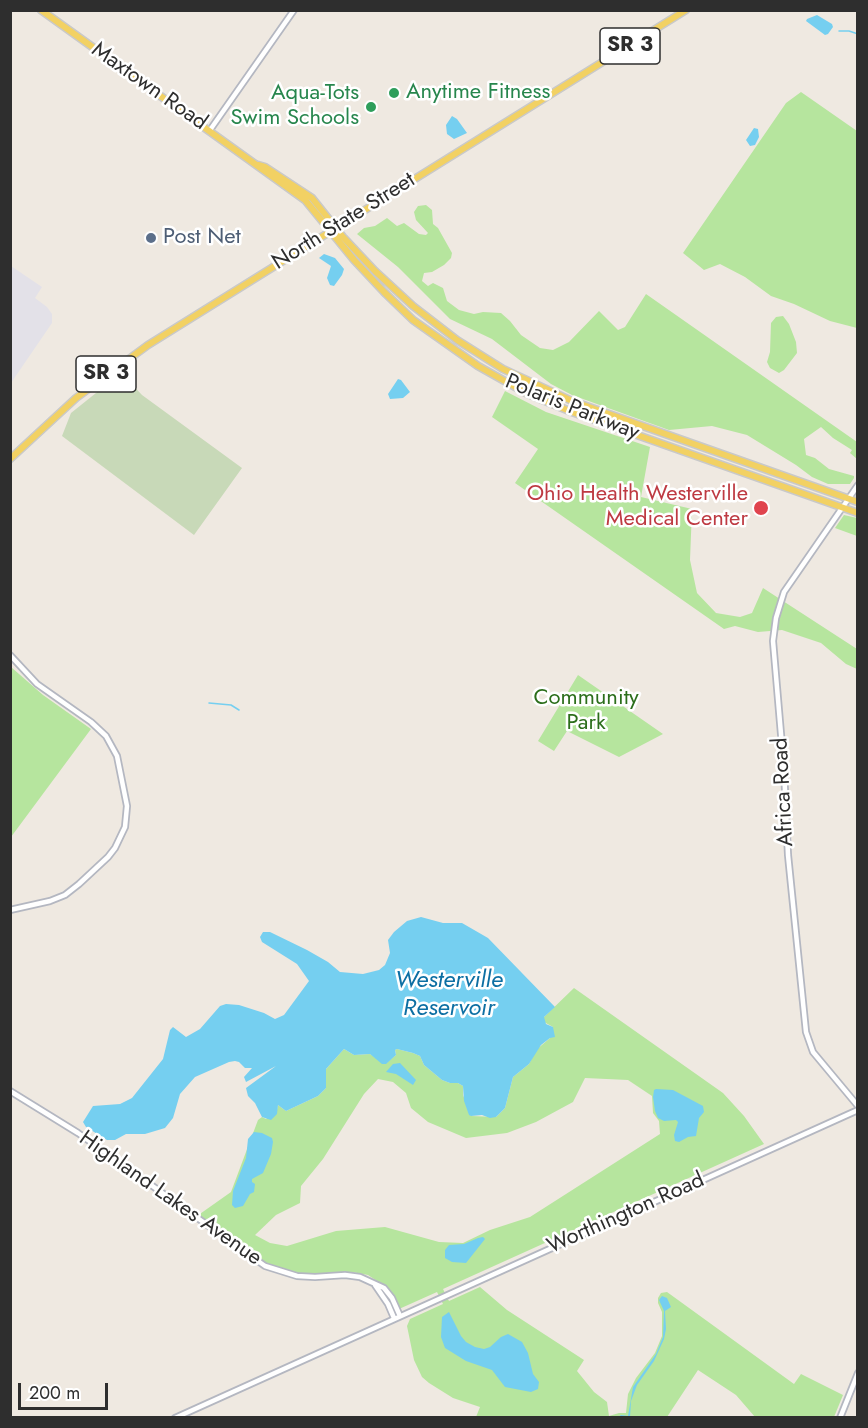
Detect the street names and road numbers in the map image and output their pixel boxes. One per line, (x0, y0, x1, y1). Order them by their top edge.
road number: SR 3 (600, 28, 660, 64)
street label: Maxtown Road (86, 37, 212, 137)
street label: North State Street (268, 167, 420, 277)
road number: SR 3 (76, 356, 136, 392)
street label: Polaris Parkway (501, 369, 643, 447)
street label: Africa Road (768, 737, 800, 847)
street label: Highland Lakes Avenue (74, 1126, 266, 1272)
street label: Worthington Road (543, 1168, 709, 1260)

